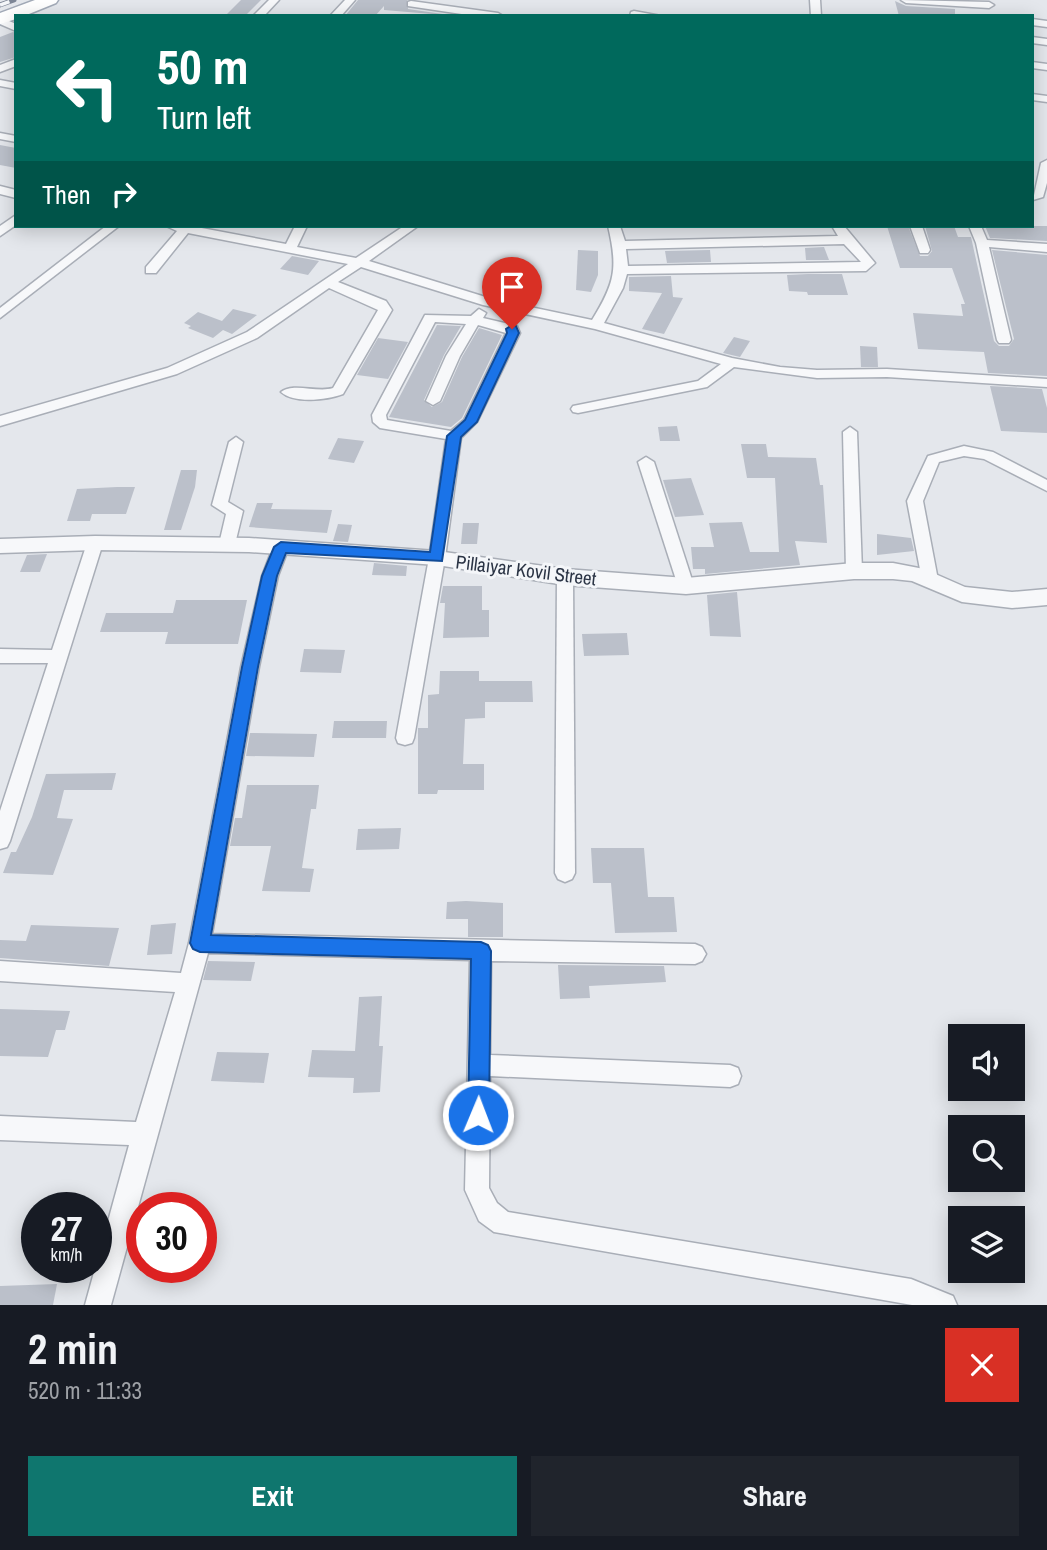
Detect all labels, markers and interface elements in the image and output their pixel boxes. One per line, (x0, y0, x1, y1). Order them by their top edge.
text: 50 m (157, 33, 249, 99)
icon: left (42, 42, 133, 133)
text: Turn left (157, 96, 251, 139)
icon: right (105, 175, 143, 213)
text: Then (42, 177, 91, 212)
pin (482, 257, 542, 329)
icon: arrive (493, 268, 531, 306)
street label: Pillaiyar Kovil Street (454, 548, 598, 592)
map controls (948, 1024, 1025, 1283)
button: sound (948, 1024, 1025, 1101)
position arrow (441, 1078, 515, 1152)
button: search (948, 1115, 1025, 1192)
speed limit sign: 30 (126, 1192, 217, 1283)
text: 27 (51, 1205, 82, 1252)
button: layers (948, 1206, 1025, 1283)
text: km/h (51, 1242, 83, 1267)
text: 2 min (28, 1321, 118, 1377)
button: close (945, 1328, 1019, 1402)
text: 520 m · 11:33 (28, 1375, 142, 1406)
button: Exit (28, 1456, 517, 1536)
button: Share (531, 1456, 1019, 1536)

